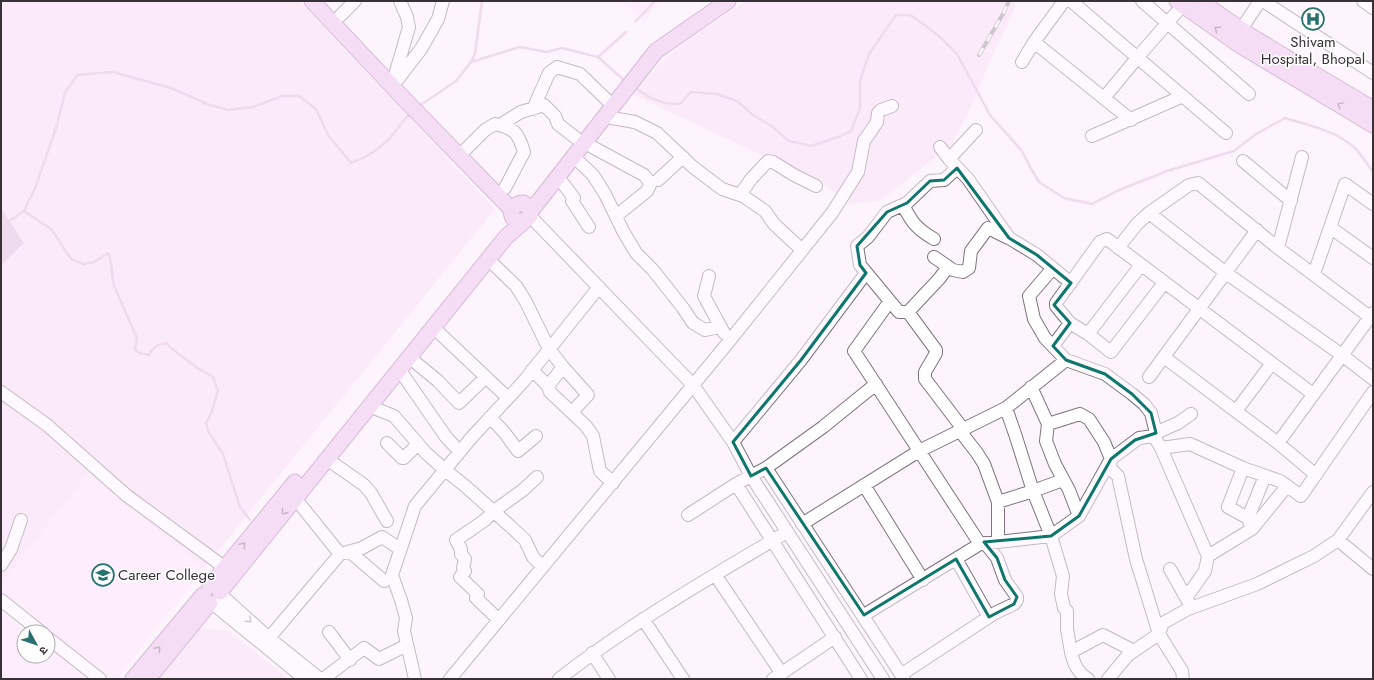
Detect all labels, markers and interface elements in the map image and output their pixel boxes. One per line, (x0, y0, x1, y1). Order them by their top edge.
hospital icon: Shivam Hospital, Bhopal (1300, 6, 1326, 32)
one-way arrow (1214, 26, 1221, 34)
place label: Shivam Hospital, Bhopal (1261, 31, 1365, 70)
one-way arrow (1337, 102, 1344, 109)
one-way arrow (281, 508, 288, 515)
one-way arrow (238, 542, 245, 549)
school or university icon: Career College (90, 562, 116, 588)
place label: Career College (118, 564, 215, 586)
one-way arrow (245, 615, 252, 622)
north arrow (16, 624, 56, 664)
text: उ (35, 643, 52, 658)
one-way arrow (153, 646, 160, 654)

